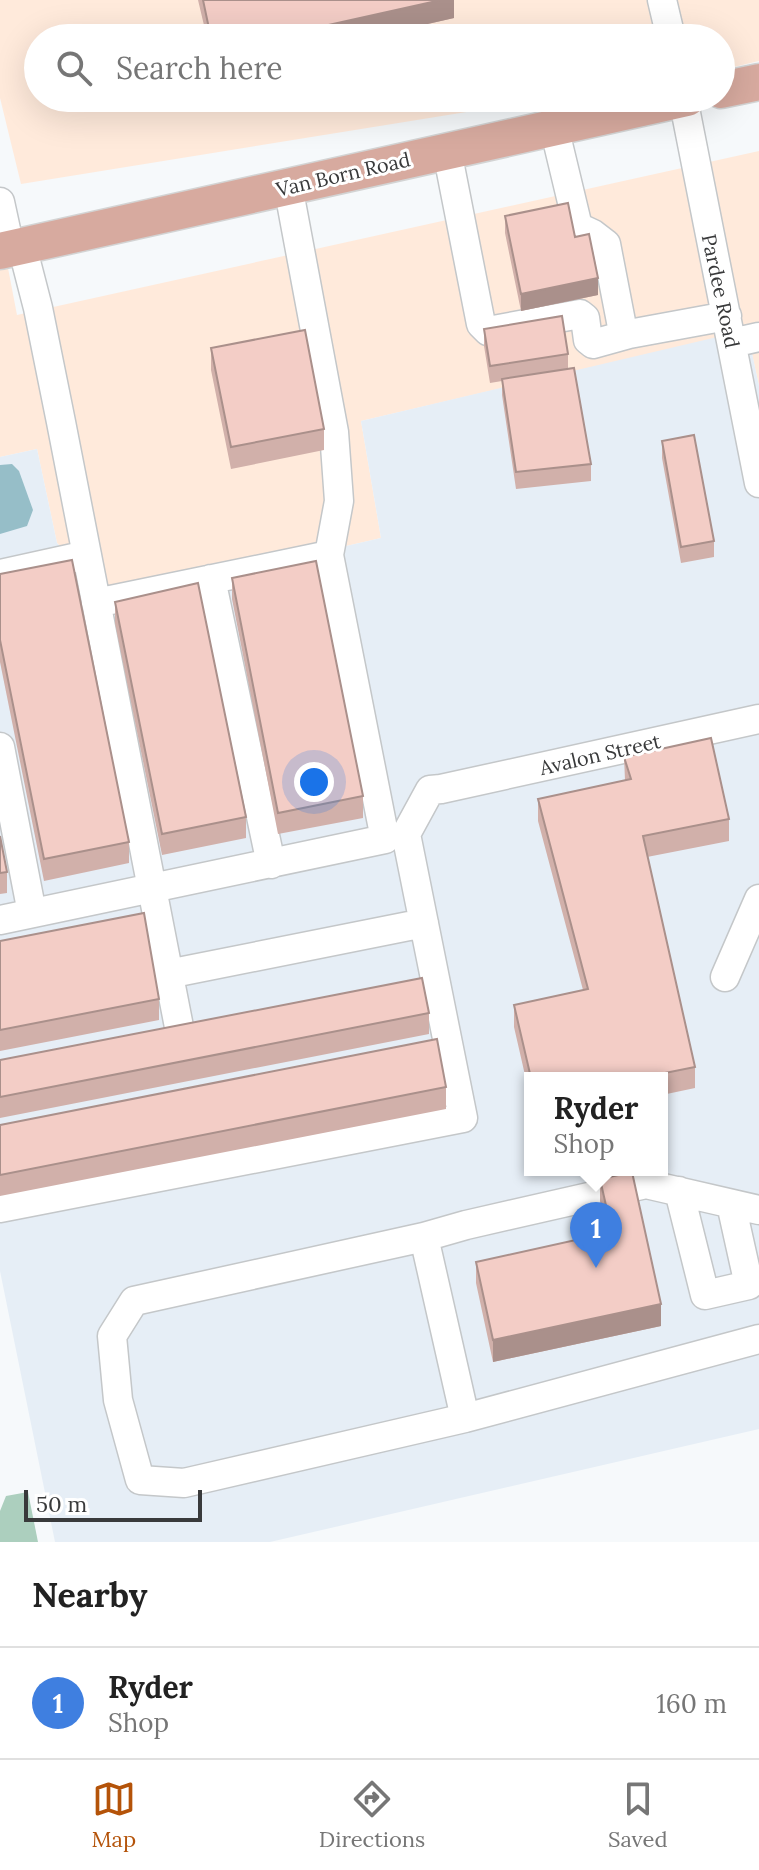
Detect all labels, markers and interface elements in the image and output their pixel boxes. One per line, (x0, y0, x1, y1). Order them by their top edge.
search box (24, 24, 735, 112)
icon: search (52, 46, 96, 90)
text: Search here (116, 49, 283, 87)
street label: Van Born Road (273, 146, 413, 202)
street label: Pardee Road (697, 232, 745, 350)
street label: Avalon Street (536, 728, 663, 780)
your location (294, 762, 334, 802)
popup (524, 1072, 668, 1176)
text: Ryder (554, 1089, 639, 1127)
text: Shop (554, 1127, 615, 1160)
pin: 1 (570, 1202, 622, 1268)
scale bar (24, 1486, 202, 1522)
text: 50 m (36, 1490, 87, 1518)
text: Nearby (32, 1573, 148, 1616)
text: Ryder (108, 1668, 193, 1706)
text: 1 (53, 1687, 63, 1720)
text: 160 m (656, 1687, 727, 1720)
text: Shop (108, 1706, 169, 1739)
tab: Map (91, 1777, 136, 1853)
tab: Directions (319, 1777, 425, 1853)
tab: Saved (608, 1777, 668, 1853)

